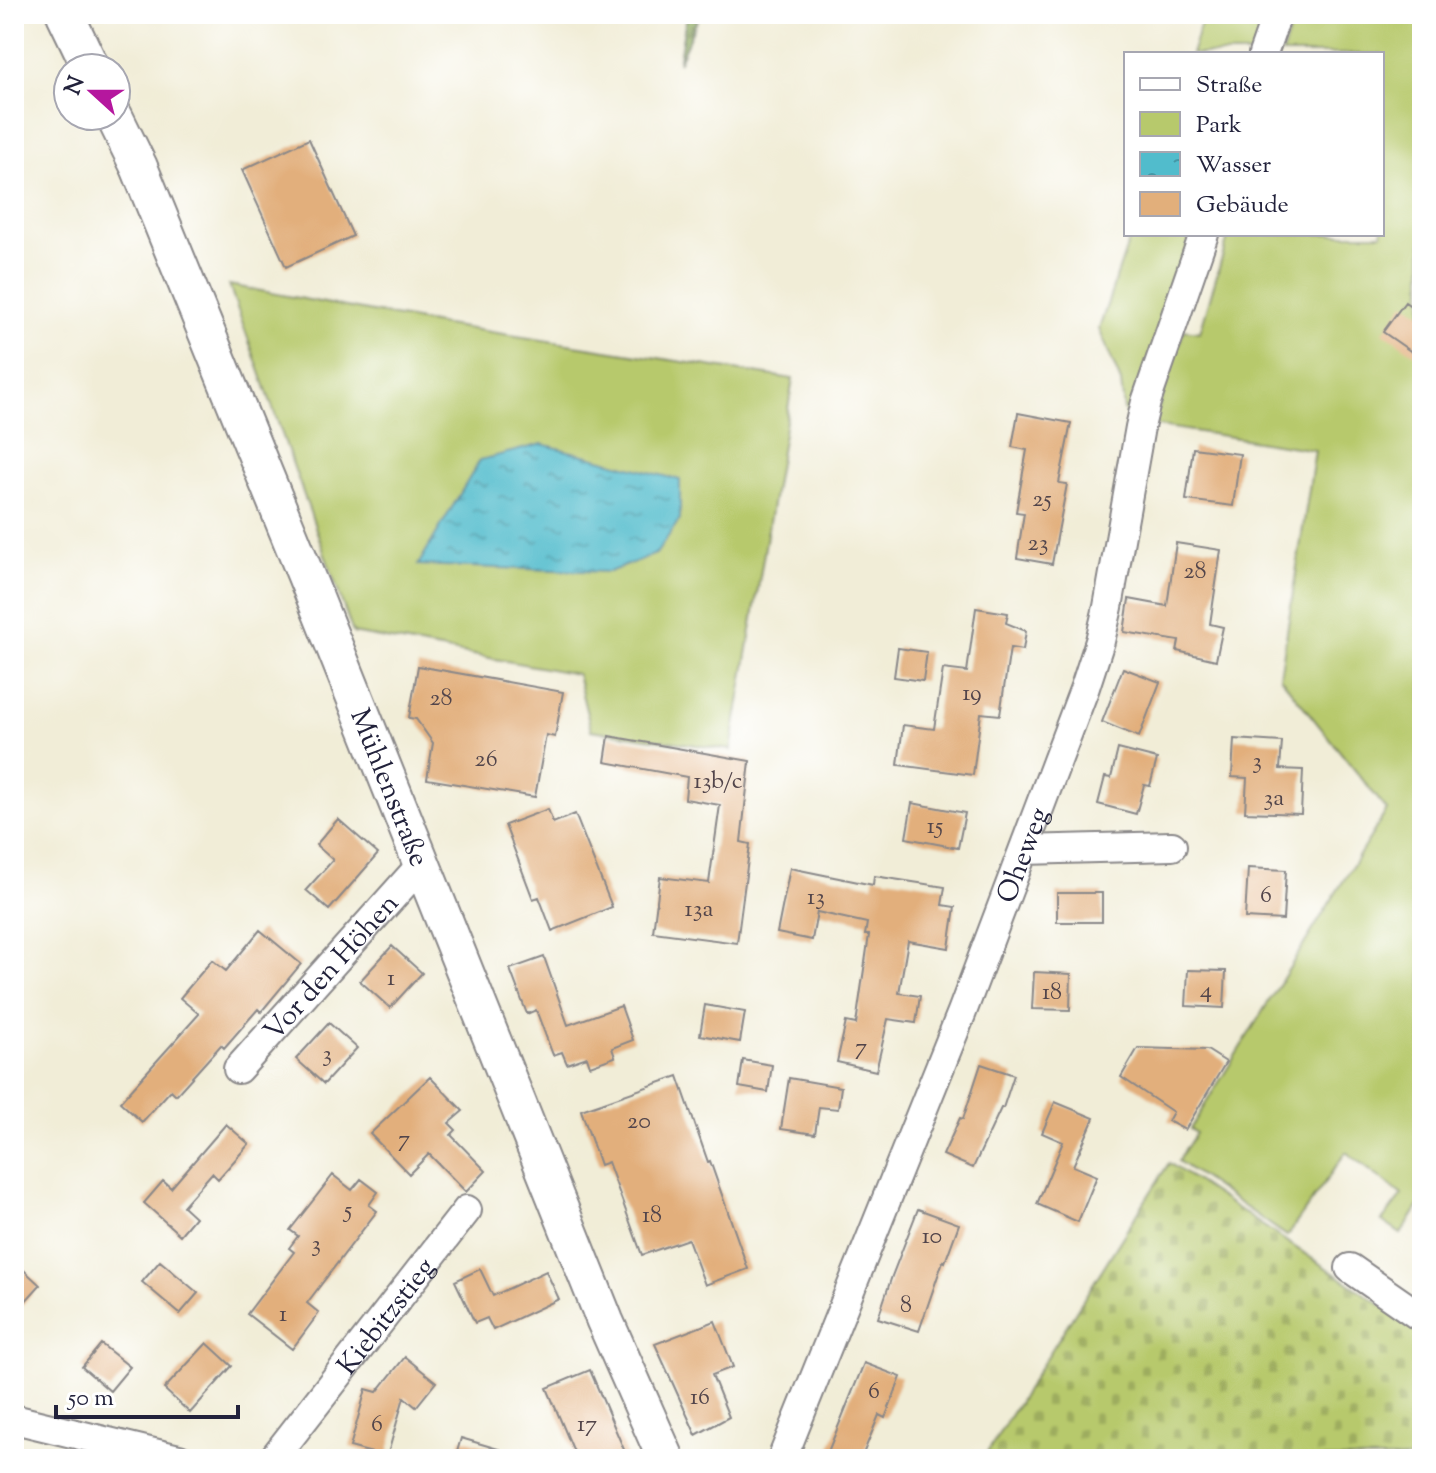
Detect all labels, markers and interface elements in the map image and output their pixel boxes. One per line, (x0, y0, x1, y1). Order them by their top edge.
north arrow (52, 52, 132, 132)
legend (1124, 52, 1384, 236)
text: Straße (1196, 69, 1262, 103)
text: N (58, 72, 94, 100)
text: Park (1196, 109, 1242, 143)
text: Wasser (1196, 149, 1271, 183)
text: Gebäude (1196, 189, 1289, 223)
house number: 25 (1032, 483, 1052, 517)
house number: 23 (1028, 527, 1048, 561)
house number: 28 (1183, 555, 1207, 589)
house number: 19 (962, 677, 982, 711)
house number: 28 (429, 682, 453, 716)
street label: Mühlenstraße (338, 703, 438, 873)
house number: 26 (474, 743, 498, 777)
house number: 3 (1252, 745, 1262, 779)
house number: 13b/c (694, 765, 743, 799)
house number: 3a (1264, 782, 1284, 816)
street label: Oheweg (988, 802, 1061, 909)
house number: 15 (927, 810, 943, 844)
house number: 6 (1260, 879, 1272, 913)
house number: 13 (807, 881, 825, 915)
street label: Vor den Höhen (255, 886, 409, 1051)
house number: 13a (685, 893, 713, 927)
house number: 1 (387, 962, 395, 996)
house number: 4 (1200, 974, 1212, 1008)
house number: 18 (1042, 976, 1062, 1010)
house number: 7 (855, 1031, 867, 1065)
house number: 3 (322, 1038, 332, 1072)
house number: 20 (627, 1105, 651, 1139)
house number: 7 (398, 1123, 410, 1157)
house number: 5 (342, 1194, 352, 1228)
house number: 18 (642, 1199, 662, 1233)
house number: 10 (922, 1220, 942, 1254)
house number: 3 (311, 1228, 321, 1262)
street label: Kiebitzstieg (329, 1250, 446, 1385)
house number: 8 (900, 1289, 912, 1323)
house number: 1 (279, 1298, 287, 1332)
scale bar (56, 1369, 238, 1419)
house number: 6 (868, 1375, 880, 1409)
house number: 16 (690, 1381, 710, 1415)
text: 50 m (66, 1382, 114, 1416)
house number: 6 (371, 1408, 383, 1442)
house number: 17 (577, 1408, 597, 1442)

